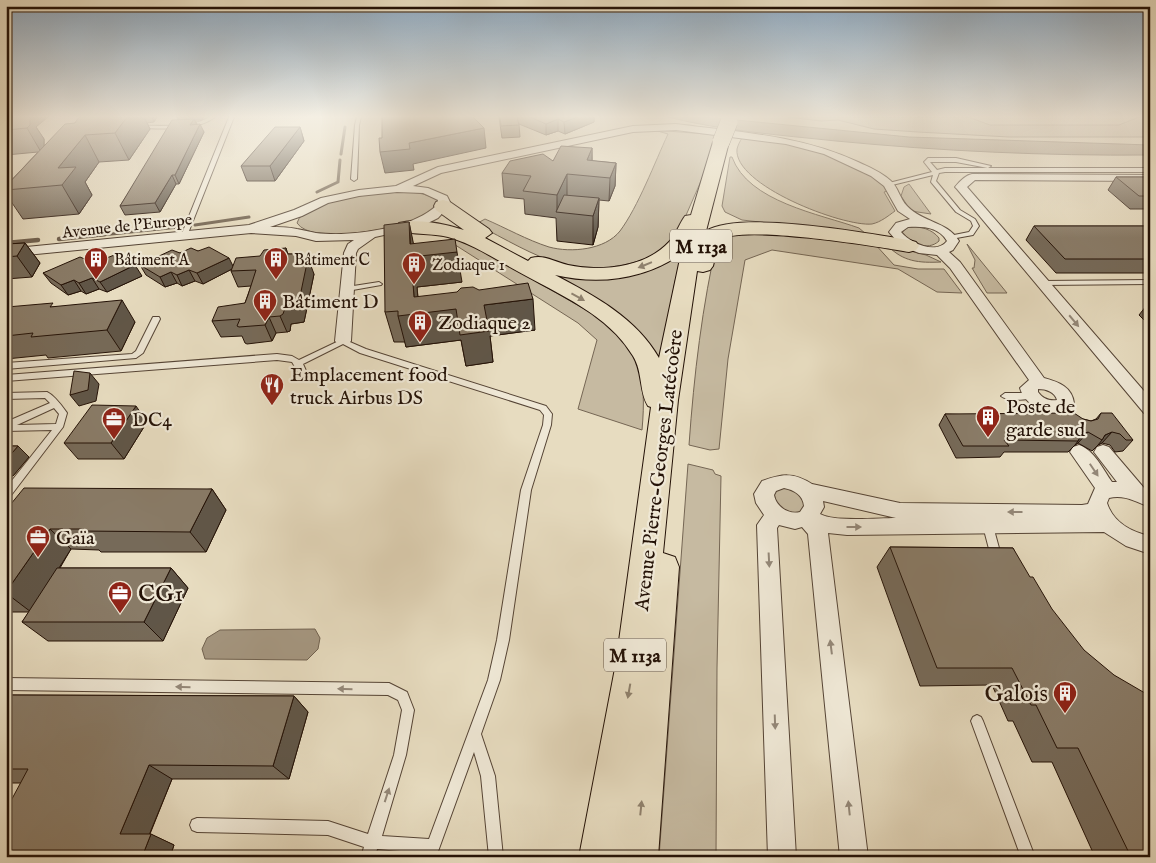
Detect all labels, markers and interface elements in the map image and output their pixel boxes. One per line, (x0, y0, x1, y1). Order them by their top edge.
street label: Avenue de l'Europe (60, 210, 193, 244)
road number: M 113a (670, 230, 732, 262)
building icon: Bâtiment A (83, 246, 109, 280)
building icon: Bâtiment C (263, 246, 289, 280)
place label: Bâtiment A (114, 251, 190, 271)
place label: Bâtiment C (294, 251, 370, 271)
building icon: Zodiaque 1 (401, 251, 427, 285)
place label: Zodiaque 1 (432, 256, 505, 276)
one-way arrow (638, 261, 652, 269)
building icon: Bâtiment D (252, 288, 278, 322)
place label: Bâtiment D (282, 290, 379, 315)
one-way arrow (571, 293, 586, 301)
building icon: Zodiaque 2 (407, 309, 433, 343)
place label: Zodiaque 2 (438, 311, 531, 336)
one-way arrow (1069, 314, 1080, 327)
street label: Avenue Pierre-Georges Latécoère (630, 328, 689, 613)
place label: Emplacement food truck Airbus DS (290, 363, 448, 411)
restaurant icon: Emplacement food truck Airbus DS (259, 372, 285, 406)
place label: Poste de garde sud (1006, 395, 1085, 443)
building icon: Poste de garde sud (975, 404, 1001, 438)
office icon: DC4 (101, 406, 127, 440)
place label: DC4 (132, 408, 172, 433)
one-way arrow (1089, 464, 1099, 477)
one-way arrow (1007, 508, 1023, 516)
one-way arrow (847, 523, 863, 531)
office icon: Gaïa (25, 524, 51, 558)
place label: Gaïa (56, 526, 95, 551)
one-way arrow (765, 552, 773, 568)
place label: CG1 (138, 579, 183, 610)
office icon: CG1 (107, 580, 133, 614)
road number: M 113a (604, 638, 666, 672)
one-way arrow (827, 639, 835, 655)
place label: Galois (984, 679, 1048, 710)
building icon: Galois (1052, 680, 1078, 714)
one-way arrow (174, 683, 190, 691)
one-way arrow (624, 684, 632, 700)
one-way arrow (337, 685, 353, 693)
one-way arrow (772, 715, 780, 731)
one-way arrow (384, 788, 391, 803)
one-way arrow (637, 800, 645, 816)
one-way arrow (845, 800, 853, 816)

